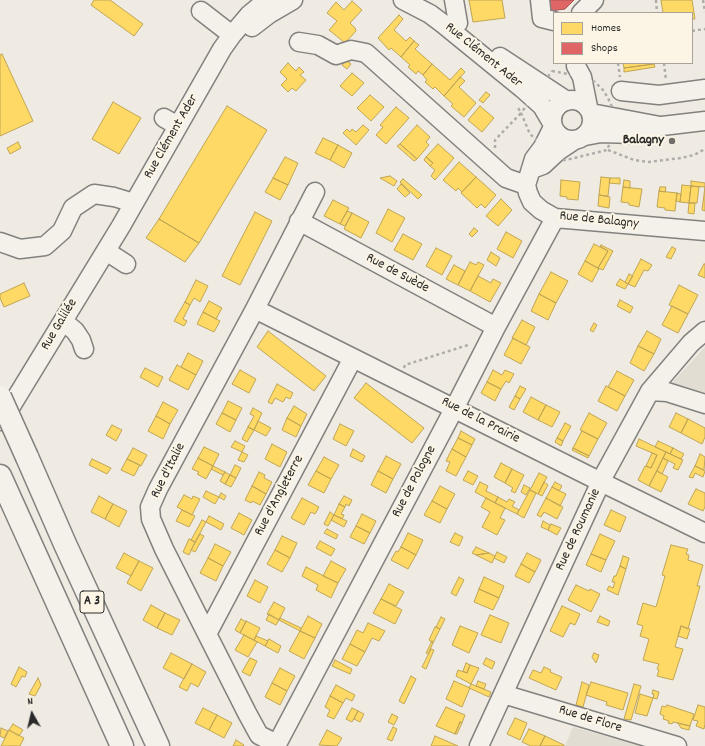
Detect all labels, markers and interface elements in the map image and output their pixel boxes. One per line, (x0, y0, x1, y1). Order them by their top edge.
legend (553, 12, 693, 64)
street label: Rue Clément Ader (441, 20, 525, 92)
text: Homes (591, 20, 621, 37)
text: Shops (591, 40, 618, 57)
street label: Rue Clément Ader (141, 92, 203, 182)
place label: Balagny (623, 133, 664, 149)
marker: Balagny (667, 136, 677, 146)
street label: Rue de Balagny (559, 208, 639, 234)
street label: Rue de Suède (363, 250, 431, 298)
street label: Rue Galilée (38, 296, 82, 354)
street label: Rue de la Prairie (438, 394, 522, 448)
street label: Rue d'Italie (148, 441, 190, 501)
street label: Rue de Pologne (389, 443, 441, 521)
street label: Rue d'Angleterre (252, 453, 308, 539)
street label: Rue de Roumanie (553, 486, 605, 574)
road number: A 3 (80, 591, 104, 613)
north arrow (12, 694, 52, 734)
text: N (27, 694, 34, 710)
street label: Rue de Flore (556, 702, 624, 738)

